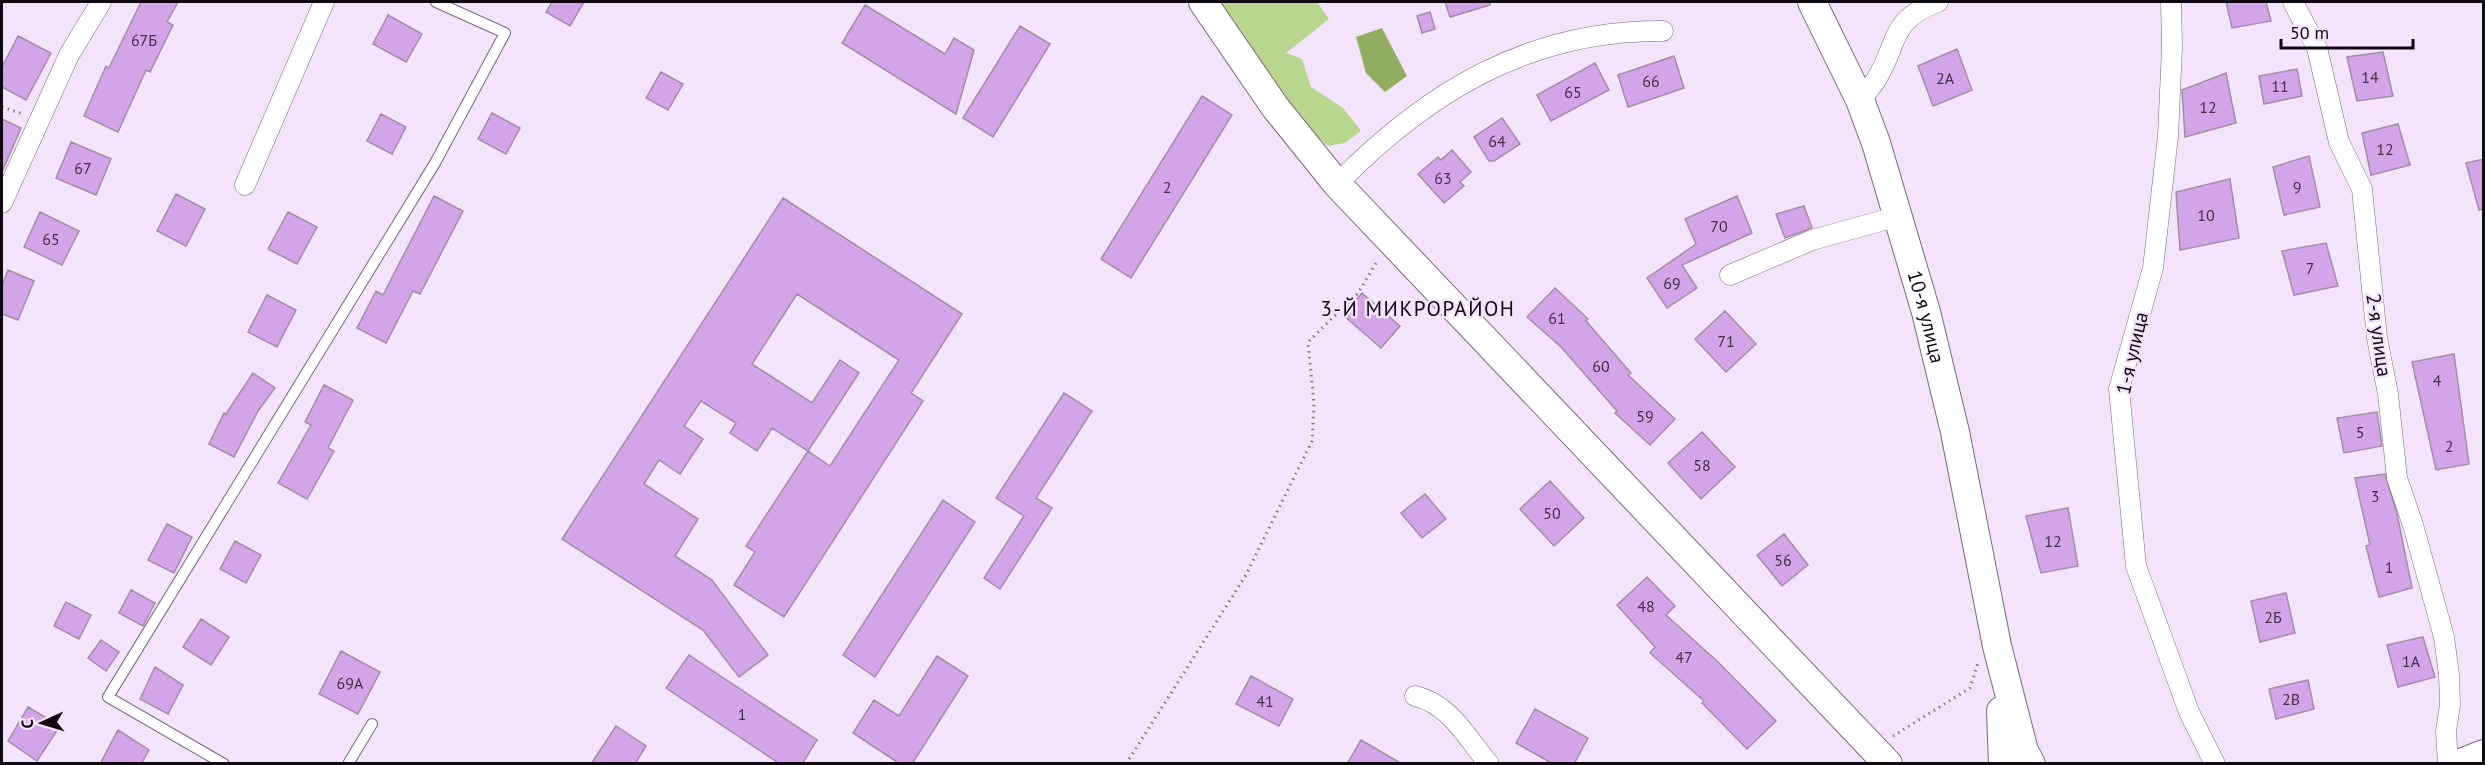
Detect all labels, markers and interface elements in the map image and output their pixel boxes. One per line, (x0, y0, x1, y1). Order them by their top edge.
scale bar (2281, 12, 2413, 50)
text: 50 m (2290, 21, 2329, 44)
house number: 67Б (131, 30, 157, 50)
house number: 14 (2361, 67, 2379, 87)
house number: 2А (1936, 68, 1955, 88)
house number: 66 (1642, 71, 1660, 91)
house number: 11 (2271, 76, 2289, 96)
house number: 65 (1564, 82, 1582, 102)
house number: 12 (2199, 97, 2217, 117)
house number: 64 (1488, 131, 1506, 151)
house number: 12 (2376, 139, 2394, 159)
house number: 67 (74, 158, 92, 178)
house number: 63 (1434, 168, 1452, 188)
house number: 2 (1163, 177, 1171, 197)
house number: 9 (2293, 177, 2301, 197)
house number: 10 (2197, 205, 2215, 225)
house number: 70 (1710, 216, 1728, 236)
house number: 65 (42, 229, 60, 249)
house number: 7 (2306, 258, 2314, 278)
street label: 10-я улица (1901, 267, 1951, 366)
house number: 69 (1663, 273, 1681, 293)
street label: 2-я улица (2360, 292, 2398, 378)
district label: 3-Й МИКРОРАЙОН (1321, 295, 1515, 322)
house number: 61 (1548, 308, 1566, 328)
street label: 1-я улица (2110, 309, 2154, 397)
house number: 71 (1717, 331, 1735, 351)
house number: 60 (1592, 356, 1610, 376)
house number: 4 (2433, 370, 2442, 390)
house number: 59 (1636, 406, 1654, 426)
house number: 5 (2356, 422, 2364, 442)
house number: 2 (2445, 436, 2453, 456)
house number: 58 (1693, 455, 1711, 475)
house number: 3 (2371, 486, 2379, 506)
house number: 50 (1543, 503, 1561, 523)
house number: 12 (2044, 531, 2062, 551)
house number: 56 (1774, 550, 1792, 570)
house number: 1 (2385, 557, 2393, 577)
house number: 48 (1637, 596, 1655, 616)
house number: 2Б (2264, 607, 2282, 627)
house number: 47 (1675, 647, 1693, 667)
house number: 1А (2402, 651, 2421, 671)
house number: 69А (337, 673, 364, 693)
house number: 2В (2282, 689, 2300, 709)
house number: 41 (1256, 691, 1274, 711)
north arrow (12, 693, 72, 753)
house number: 1 (738, 704, 746, 724)
text: С (17, 719, 37, 729)

